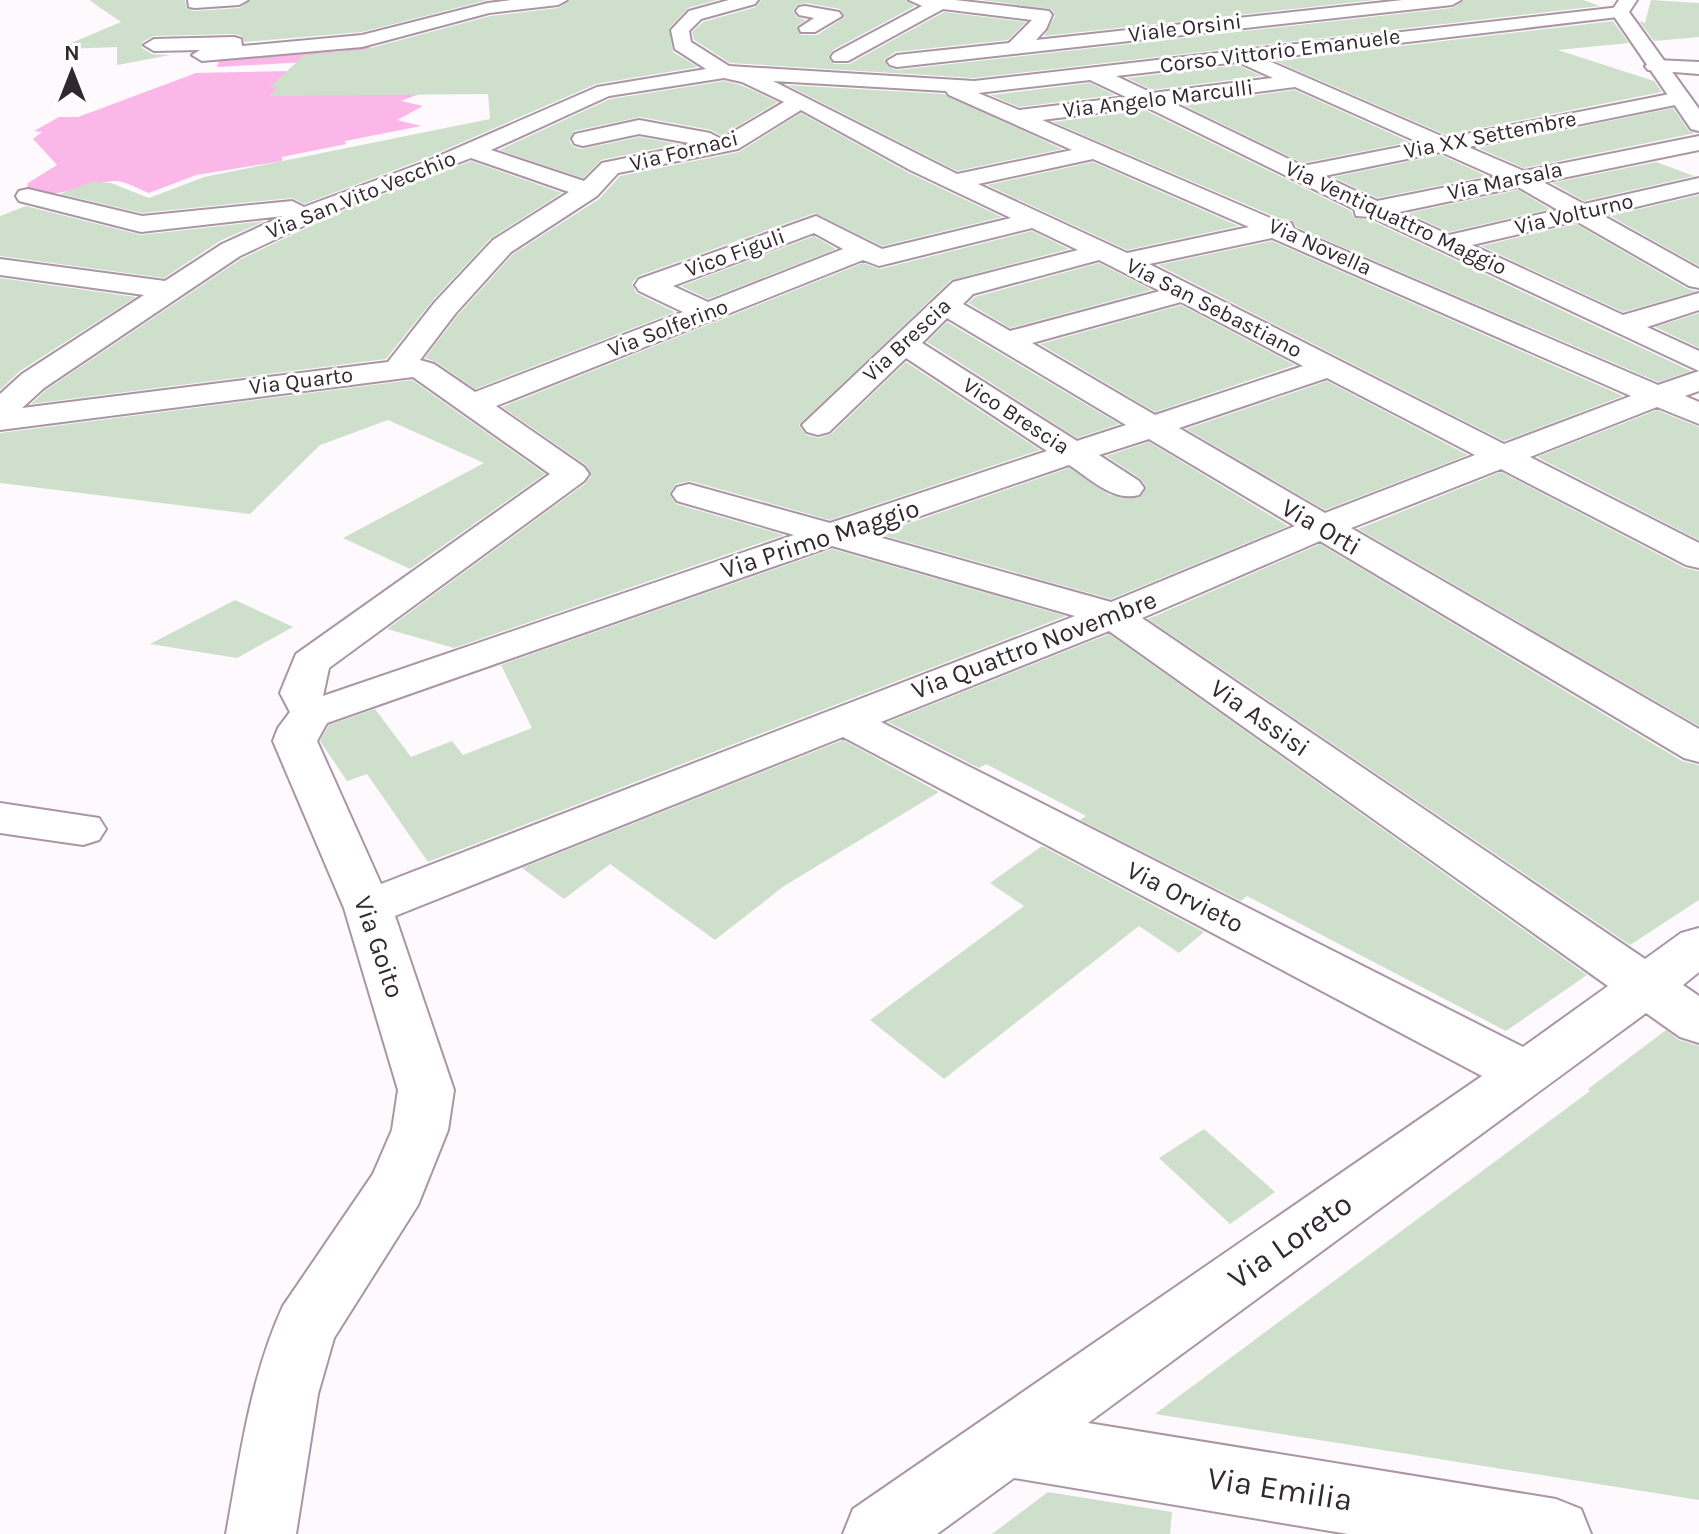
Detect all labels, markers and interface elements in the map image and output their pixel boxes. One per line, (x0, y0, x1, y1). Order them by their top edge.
street label: Viale Orsini (1127, 8, 1243, 48)
street label: Corso Vittorio Emanuele (1158, 23, 1402, 79)
north arrow (32, 32, 112, 112)
text: N (64, 40, 80, 66)
street label: Via Angelo Marculli (1061, 74, 1255, 124)
street label: Via XX Settembre (1402, 106, 1578, 164)
street label: Via Fornaci (627, 125, 741, 177)
street label: Via San Vito Vecchio (262, 145, 460, 245)
street label: Via Ventiquattro Maggio (1281, 155, 1511, 281)
street label: Via Marsala (1445, 156, 1565, 206)
street label: Via Volturno (1512, 188, 1636, 240)
street label: Via Novella (1264, 213, 1376, 281)
street label: Vico Figuli (682, 223, 788, 283)
street label: Via San Sebastiano (1122, 252, 1306, 364)
street label: Via Solferino (604, 293, 732, 363)
street label: Via Brescia (858, 293, 956, 387)
street label: Via Quarto (248, 362, 354, 400)
street label: Vico Brescia (958, 372, 1074, 460)
street label: Via Primo Maggio (717, 492, 923, 586)
street label: Via Orti (1276, 492, 1366, 562)
street label: Via Quattro Novembre (907, 584, 1161, 706)
street label: Via Assisi (1204, 673, 1316, 763)
street label: Via Orvieto (1121, 854, 1249, 940)
street label: Via Goito (347, 892, 411, 1002)
street label: Via Loreto (1221, 1185, 1359, 1297)
street label: Via Emilia (1205, 1459, 1355, 1519)

